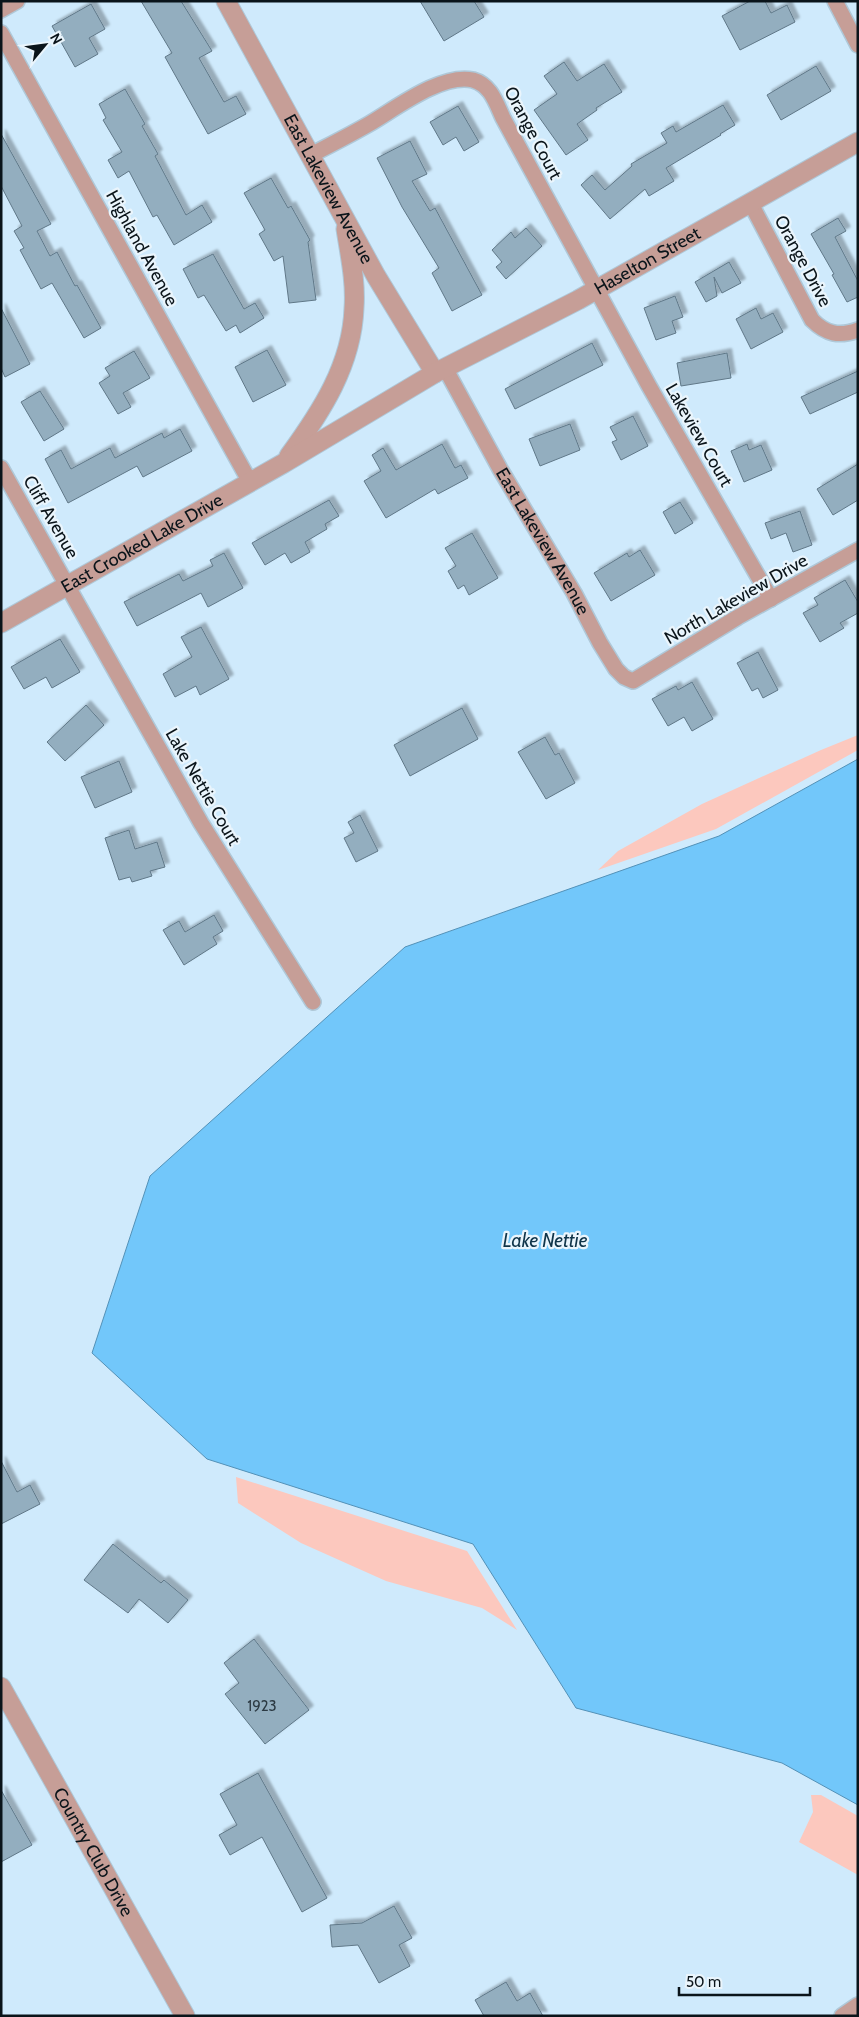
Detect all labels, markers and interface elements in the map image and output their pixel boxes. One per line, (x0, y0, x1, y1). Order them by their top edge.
north arrow (20, 20, 70, 70)
text: N (46, 30, 67, 47)
street label: Orange Court (499, 83, 567, 183)
street label: East Lakeview Avenue (279, 110, 378, 267)
street label: Highland Avenue (101, 186, 183, 310)
street label: Orange Drive (770, 211, 836, 311)
street label: Haselton Street (590, 222, 704, 300)
street label: Lakeview Court (661, 380, 737, 490)
street label: East Lakeview Avenue (491, 464, 594, 619)
street label: Cliff Avenue (18, 472, 84, 562)
street label: East Crooked Lake Drive (57, 489, 227, 598)
street label: North Lakeview Drive (660, 549, 812, 649)
street label: Lake Nettie Court (161, 725, 245, 849)
water label: Lake Nettie (503, 1229, 588, 1252)
house number: 1923 (247, 1697, 277, 1715)
street label: Country Club Drive (48, 1784, 138, 1920)
scale bar (679, 1964, 810, 1996)
text: 50 m (686, 1973, 721, 1991)

